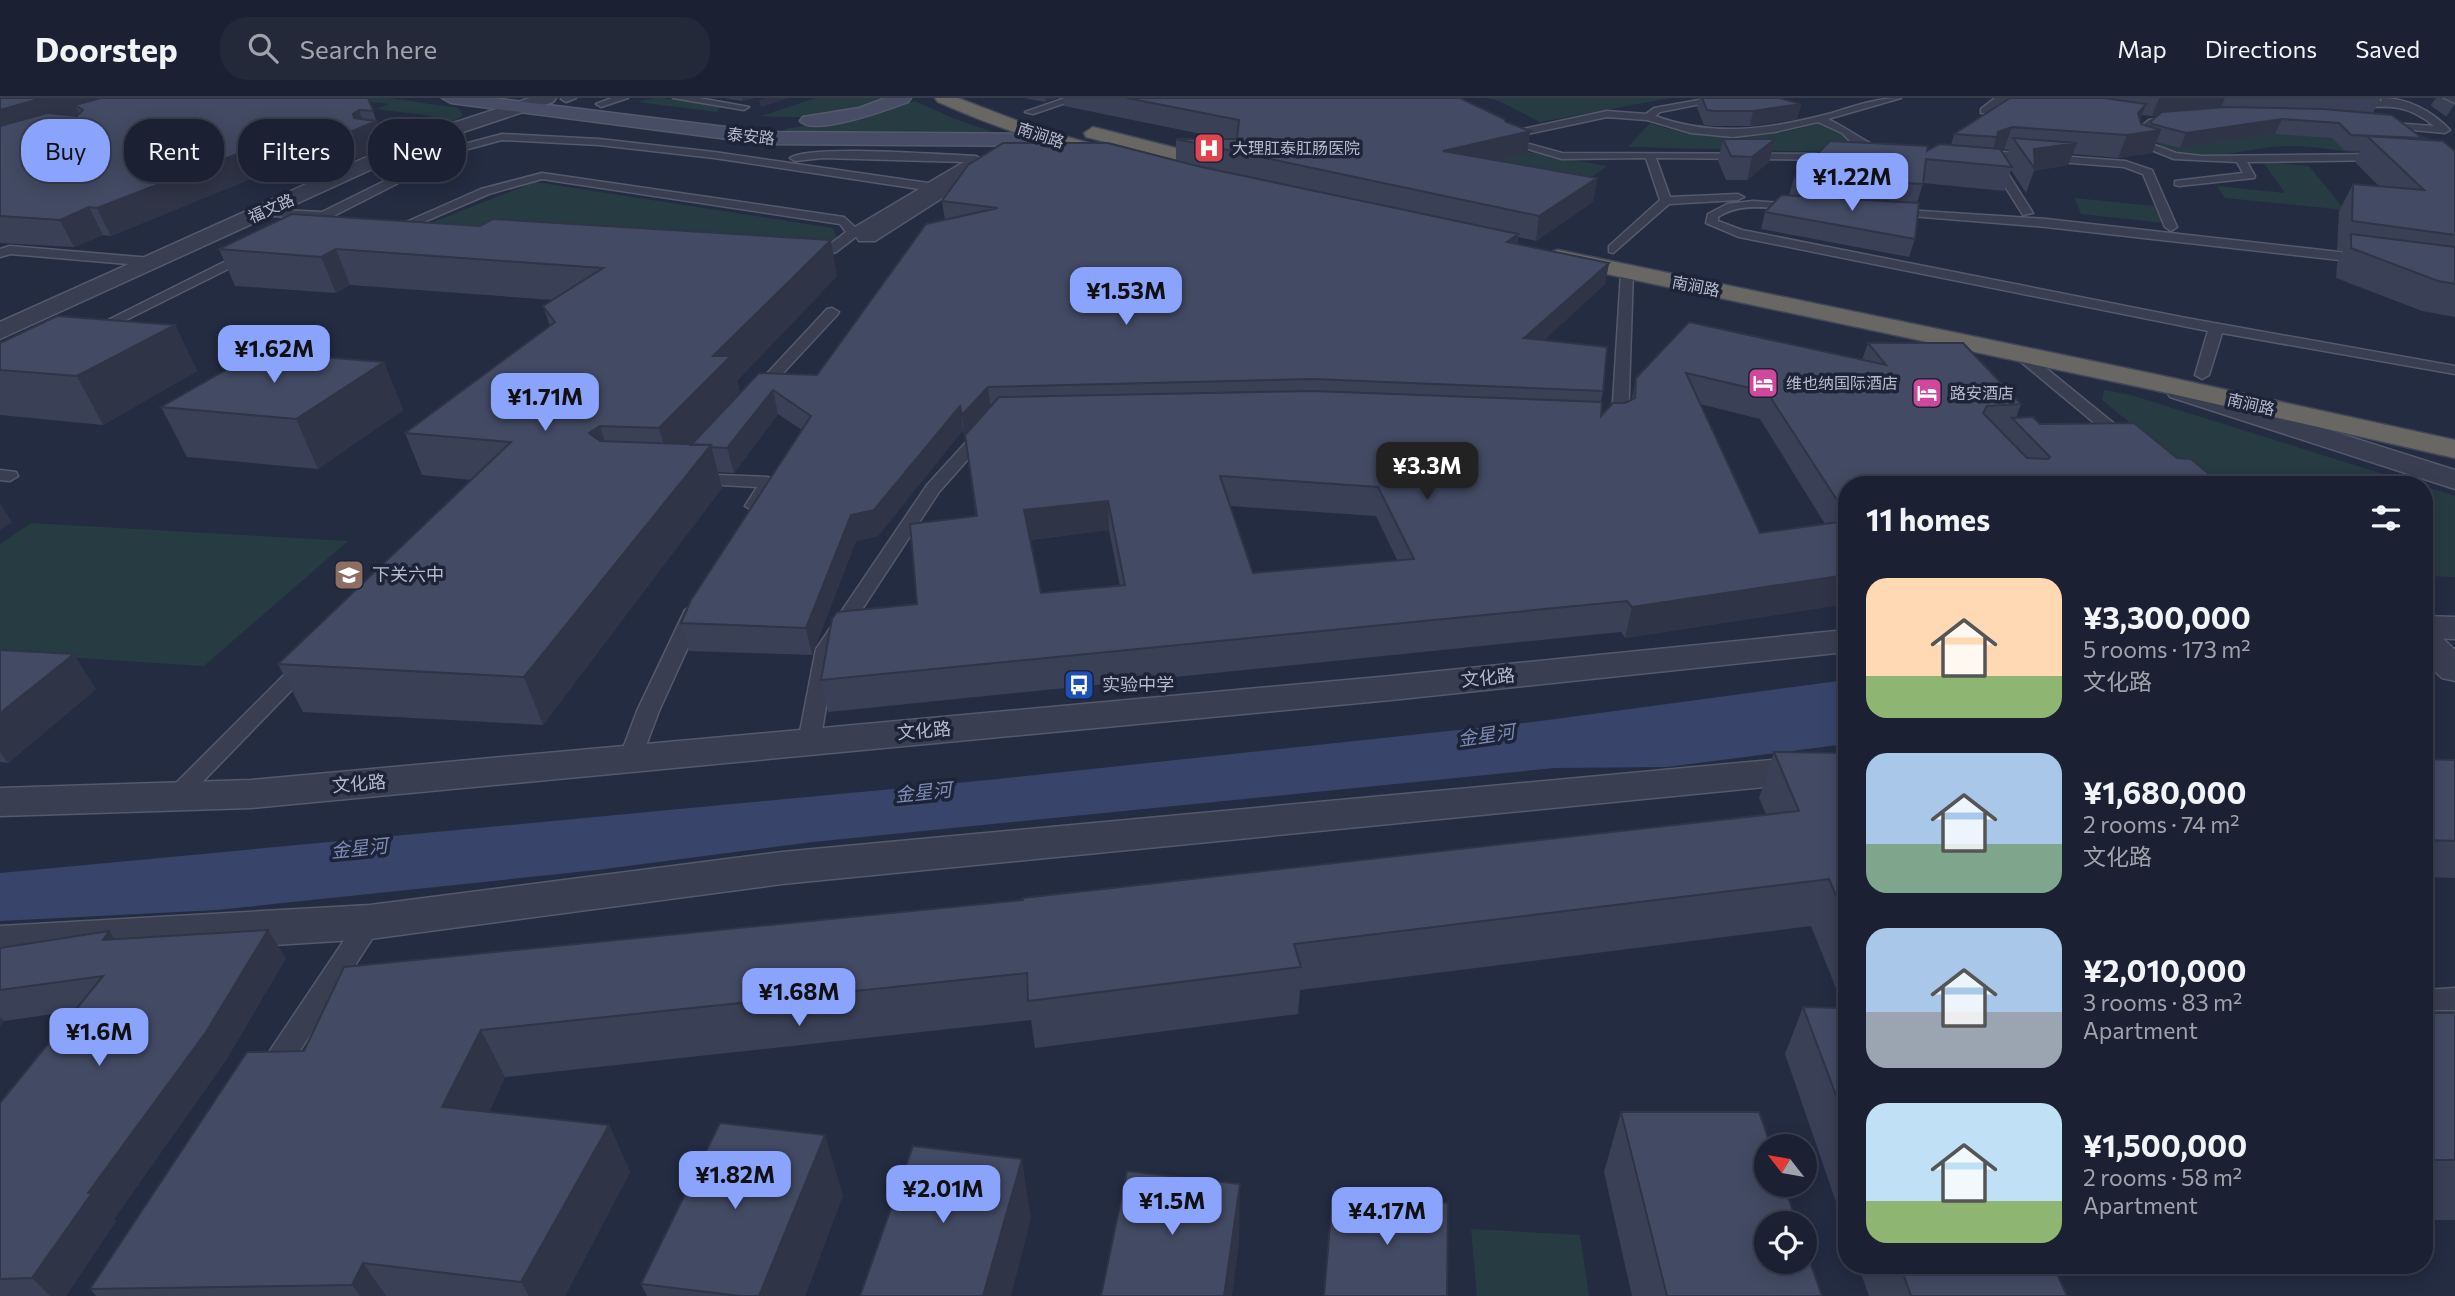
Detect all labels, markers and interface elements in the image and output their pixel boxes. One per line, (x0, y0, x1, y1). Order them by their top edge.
search box (220, 17, 710, 80)
text: Doorstep (35, 28, 178, 69)
icon: search (244, 29, 282, 67)
text: Search here (300, 33, 437, 64)
text: Map (2117, 34, 2167, 63)
text: Directions (2205, 34, 2317, 63)
text: Saved (2355, 34, 2420, 63)
street label: 南涧路 (1015, 118, 1067, 151)
chip: Buy (21, 119, 110, 182)
chip: Rent (124, 119, 224, 182)
chip: Filters (238, 119, 354, 182)
chip: New (368, 119, 466, 182)
street label: 泰安路 (726, 124, 776, 147)
hospital icon: 大理肛泰肛肠医院 (1192, 131, 1226, 165)
place label: 大理肛泰肛肠医院 (1232, 138, 1360, 157)
pin: ¥1.22M (1795, 153, 1909, 213)
text: ¥1.22M (1812, 162, 1892, 190)
street label: 福文路 (245, 189, 297, 226)
pin: ¥1.53M (1069, 268, 1183, 327)
street label: 南涧路 (1671, 272, 1721, 299)
text: ¥1.53M (1086, 276, 1166, 304)
pin: ¥1.62M (217, 326, 331, 385)
text: ¥1.62M (234, 334, 314, 362)
hotel icon: 维也纳国际酒店 (1746, 366, 1780, 400)
place label: 维也纳国际酒店 (1786, 373, 1898, 392)
pin: ¥1.71M (488, 374, 602, 433)
hotel icon: 路安酒店 (1910, 376, 1944, 410)
text: ¥1.71M (507, 382, 583, 410)
place label: 路安酒店 (1950, 383, 2014, 402)
street label: 南涧路 (2226, 389, 2277, 418)
pin: ¥3.3M (1378, 442, 1476, 502)
text: ¥3.3M (1392, 451, 1462, 479)
icon: filters (2367, 499, 2405, 537)
text: 11 homes (1866, 500, 1990, 537)
school or university icon: 下关六中 (332, 558, 366, 592)
place label: 下关六中 (372, 563, 444, 585)
text: ¥3,300,000 (2083, 598, 2251, 635)
icon: home (1922, 606, 2006, 690)
text: 5 rooms · 173 m² (2083, 635, 2250, 663)
street label: 文化路 (1460, 663, 1516, 691)
text: 文化路 (2083, 667, 2152, 695)
bus stop icon: 实验中学 (1062, 668, 1096, 702)
place label: 实验中学 (1102, 673, 1174, 695)
street label: 文化路 (896, 717, 952, 743)
water label: 金星河 (1456, 719, 1520, 750)
street label: 文化路 (331, 770, 387, 796)
text: ¥1,680,000 (2083, 773, 2246, 810)
water label: 金星河 (893, 777, 956, 806)
icon: home (1922, 781, 2006, 865)
text: 2 rooms · 74 m² (2083, 810, 2239, 838)
water label: 金星河 (329, 833, 392, 862)
text: 文化路 (2083, 842, 2152, 870)
text: ¥2,010,000 (2083, 951, 2246, 988)
icon: home (1922, 956, 2006, 1040)
pin: ¥1.68M (742, 968, 856, 1028)
text: ¥1.68M (758, 977, 840, 1005)
text: 3 rooms · 83 m² (2083, 988, 2242, 1016)
pin: ¥1.6M (50, 1009, 148, 1068)
text: Apartment (2083, 1016, 2198, 1044)
text: ¥1.6M (65, 1017, 133, 1045)
text: ¥1,500,000 (2083, 1126, 2247, 1163)
icon: home (1922, 1131, 2006, 1215)
north arrow (1754, 1134, 1816, 1197)
map controls (1754, 1134, 1817, 1274)
pin: ¥1.82M (678, 1152, 792, 1211)
text: ¥1.82M (695, 1160, 775, 1188)
text: 2 rooms · 58 m² (2083, 1163, 2242, 1191)
pin: ¥2.01M (886, 1166, 1000, 1225)
text: ¥2.01M (902, 1174, 984, 1202)
pin: ¥1.5M (1123, 1178, 1221, 1237)
text: ¥1.5M (1139, 1186, 1205, 1214)
pin: ¥4.17M (1330, 1188, 1444, 1247)
text: Apartment (2083, 1191, 2198, 1219)
text: ¥4.17M (1348, 1196, 1426, 1224)
button: locate (1754, 1211, 1817, 1274)

